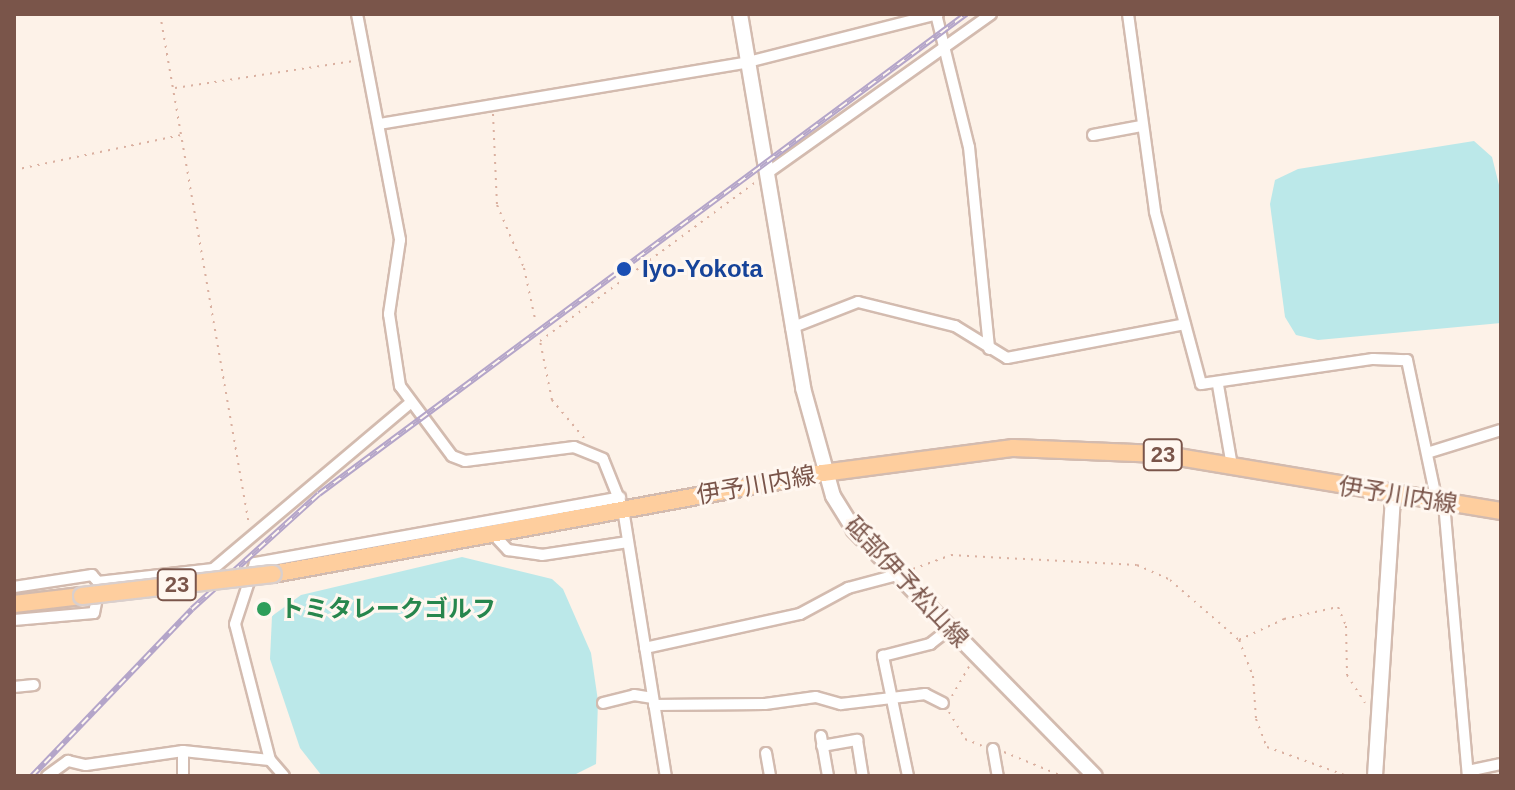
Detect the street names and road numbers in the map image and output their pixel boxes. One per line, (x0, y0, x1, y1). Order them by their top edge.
road number: 23 (1141, 437, 1185, 473)
street label: 伊予川内線 (694, 460, 818, 510)
street label: 伊予川内線 (1336, 471, 1460, 519)
street label: 砥部伊予松山線 (839, 511, 975, 653)
road number: 23 (155, 567, 199, 603)

